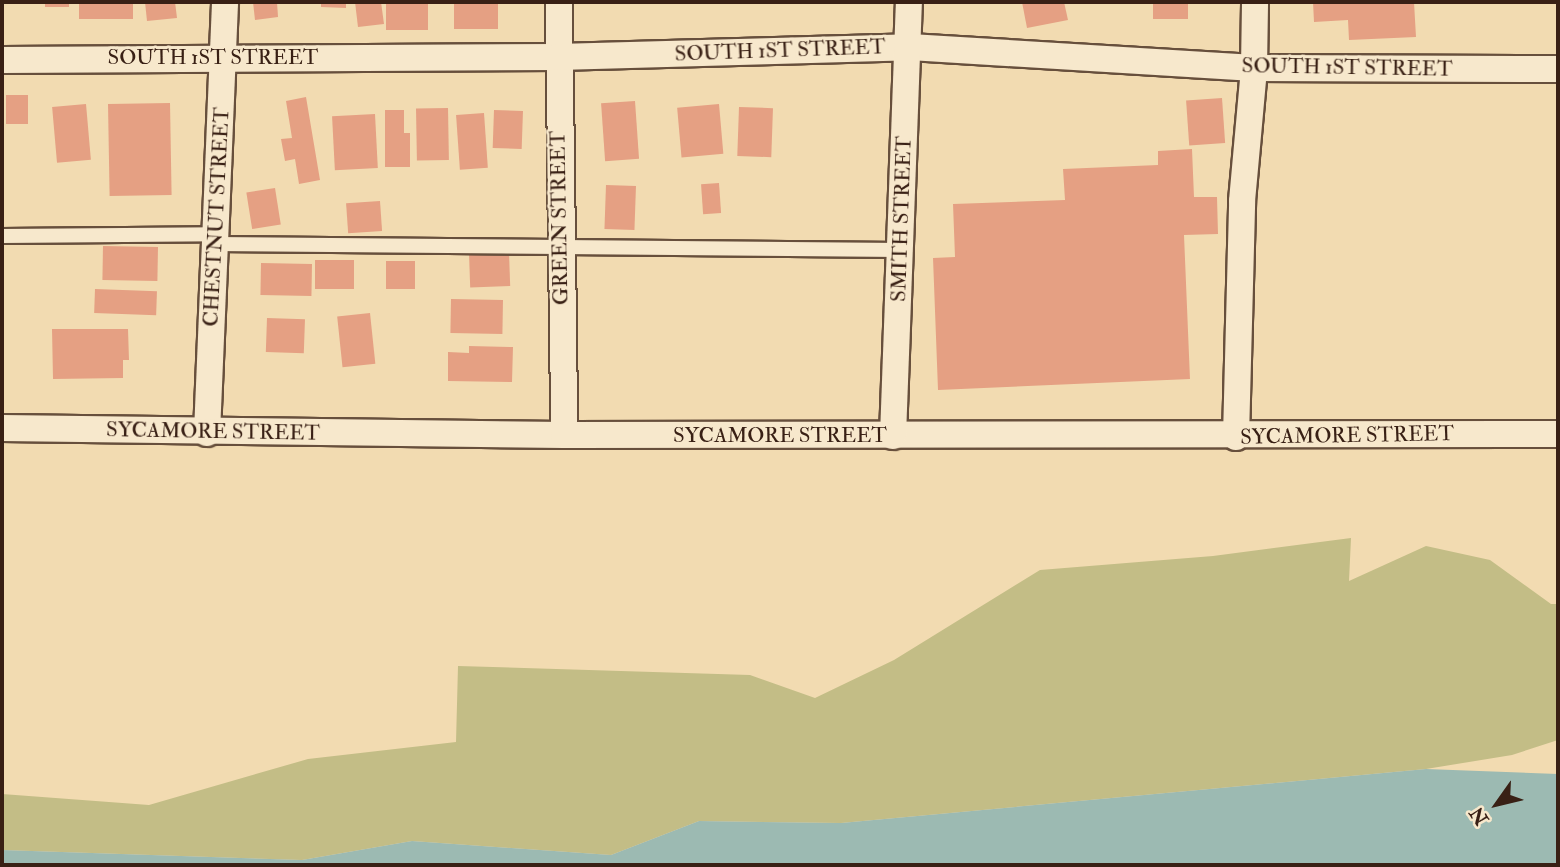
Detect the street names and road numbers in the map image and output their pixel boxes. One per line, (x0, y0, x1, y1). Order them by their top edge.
street label: SOUTH 1ST STREET (674, 35, 886, 67)
street label: SOUTH 1ST STREET (108, 45, 318, 71)
street label: SOUTH 1ST STREET (1241, 54, 1453, 82)
street label: CHESTNUT STREET (199, 107, 235, 327)
street label: GREEN STREET (546, 131, 574, 305)
street label: SMITH STREET (887, 136, 917, 302)
street label: SYCAMORE STREET (106, 418, 320, 446)
street label: SYCAMORE STREET (1240, 422, 1454, 450)
street label: SYCAMORE STREET (673, 423, 887, 449)

